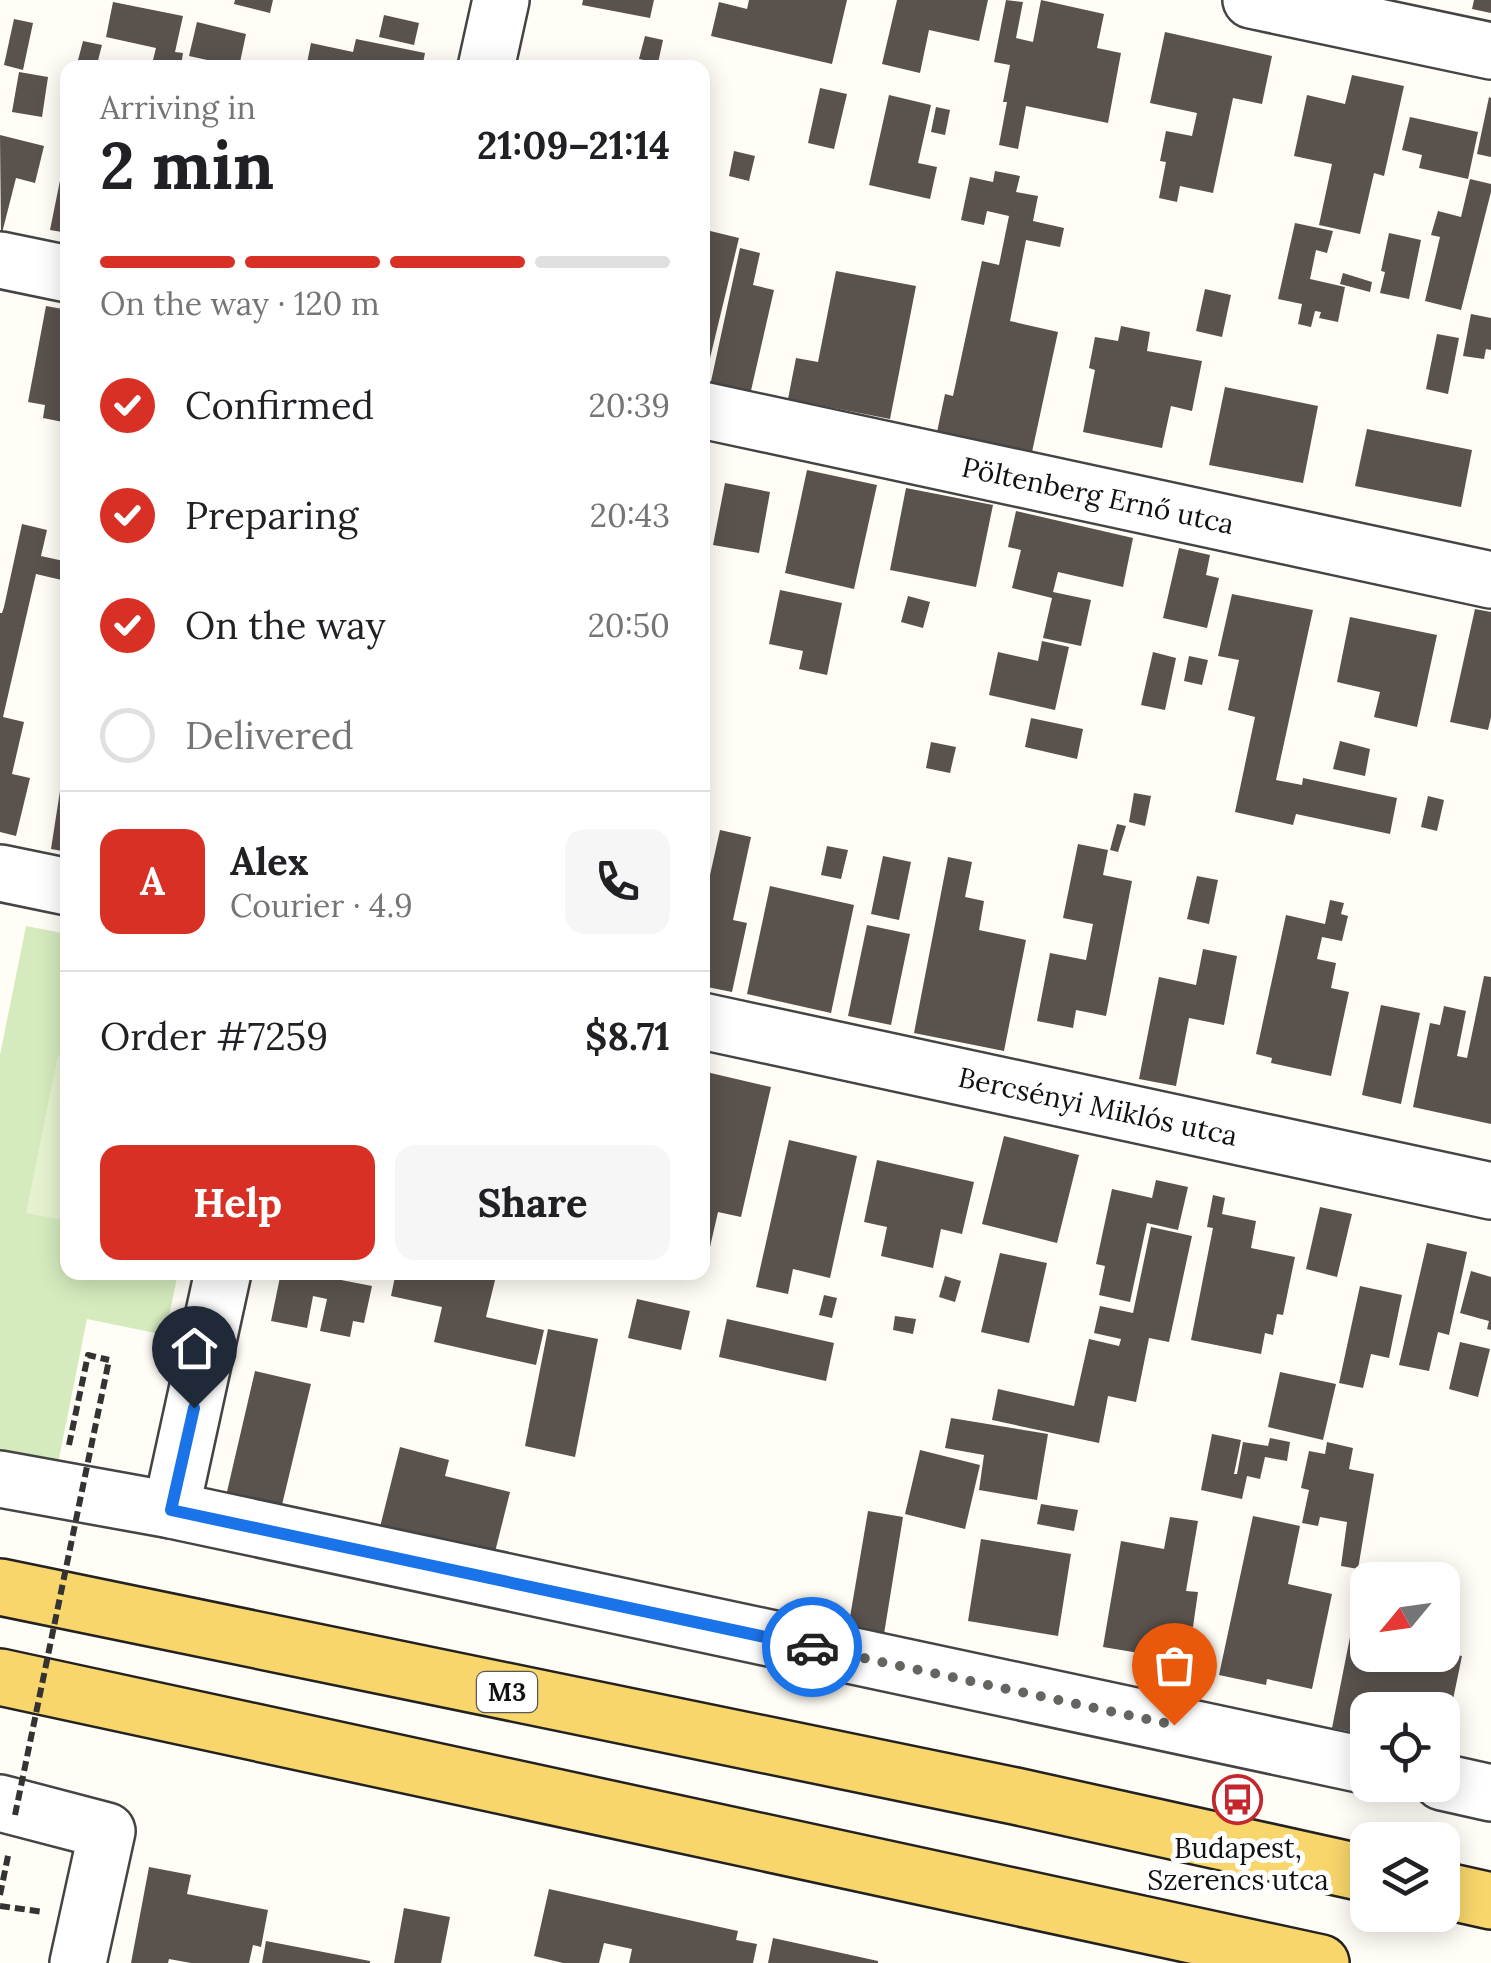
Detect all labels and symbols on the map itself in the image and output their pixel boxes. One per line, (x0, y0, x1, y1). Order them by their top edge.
street label: Pöltenberg Ernő utca (959, 449, 1237, 542)
street label: Bercsényi Miklós utca (955, 1059, 1241, 1154)
pin (152, 1306, 237, 1409)
north arrow (1350, 1562, 1460, 1672)
courier (762, 1597, 862, 1697)
pin (1132, 1623, 1217, 1726)
road number: M3 (477, 1672, 537, 1712)
bus stop icon: Budapest, Szerencs utca (1212, 1774, 1264, 1826)
place label: Budapest, Szerencs utca (1147, 1830, 1329, 1898)

